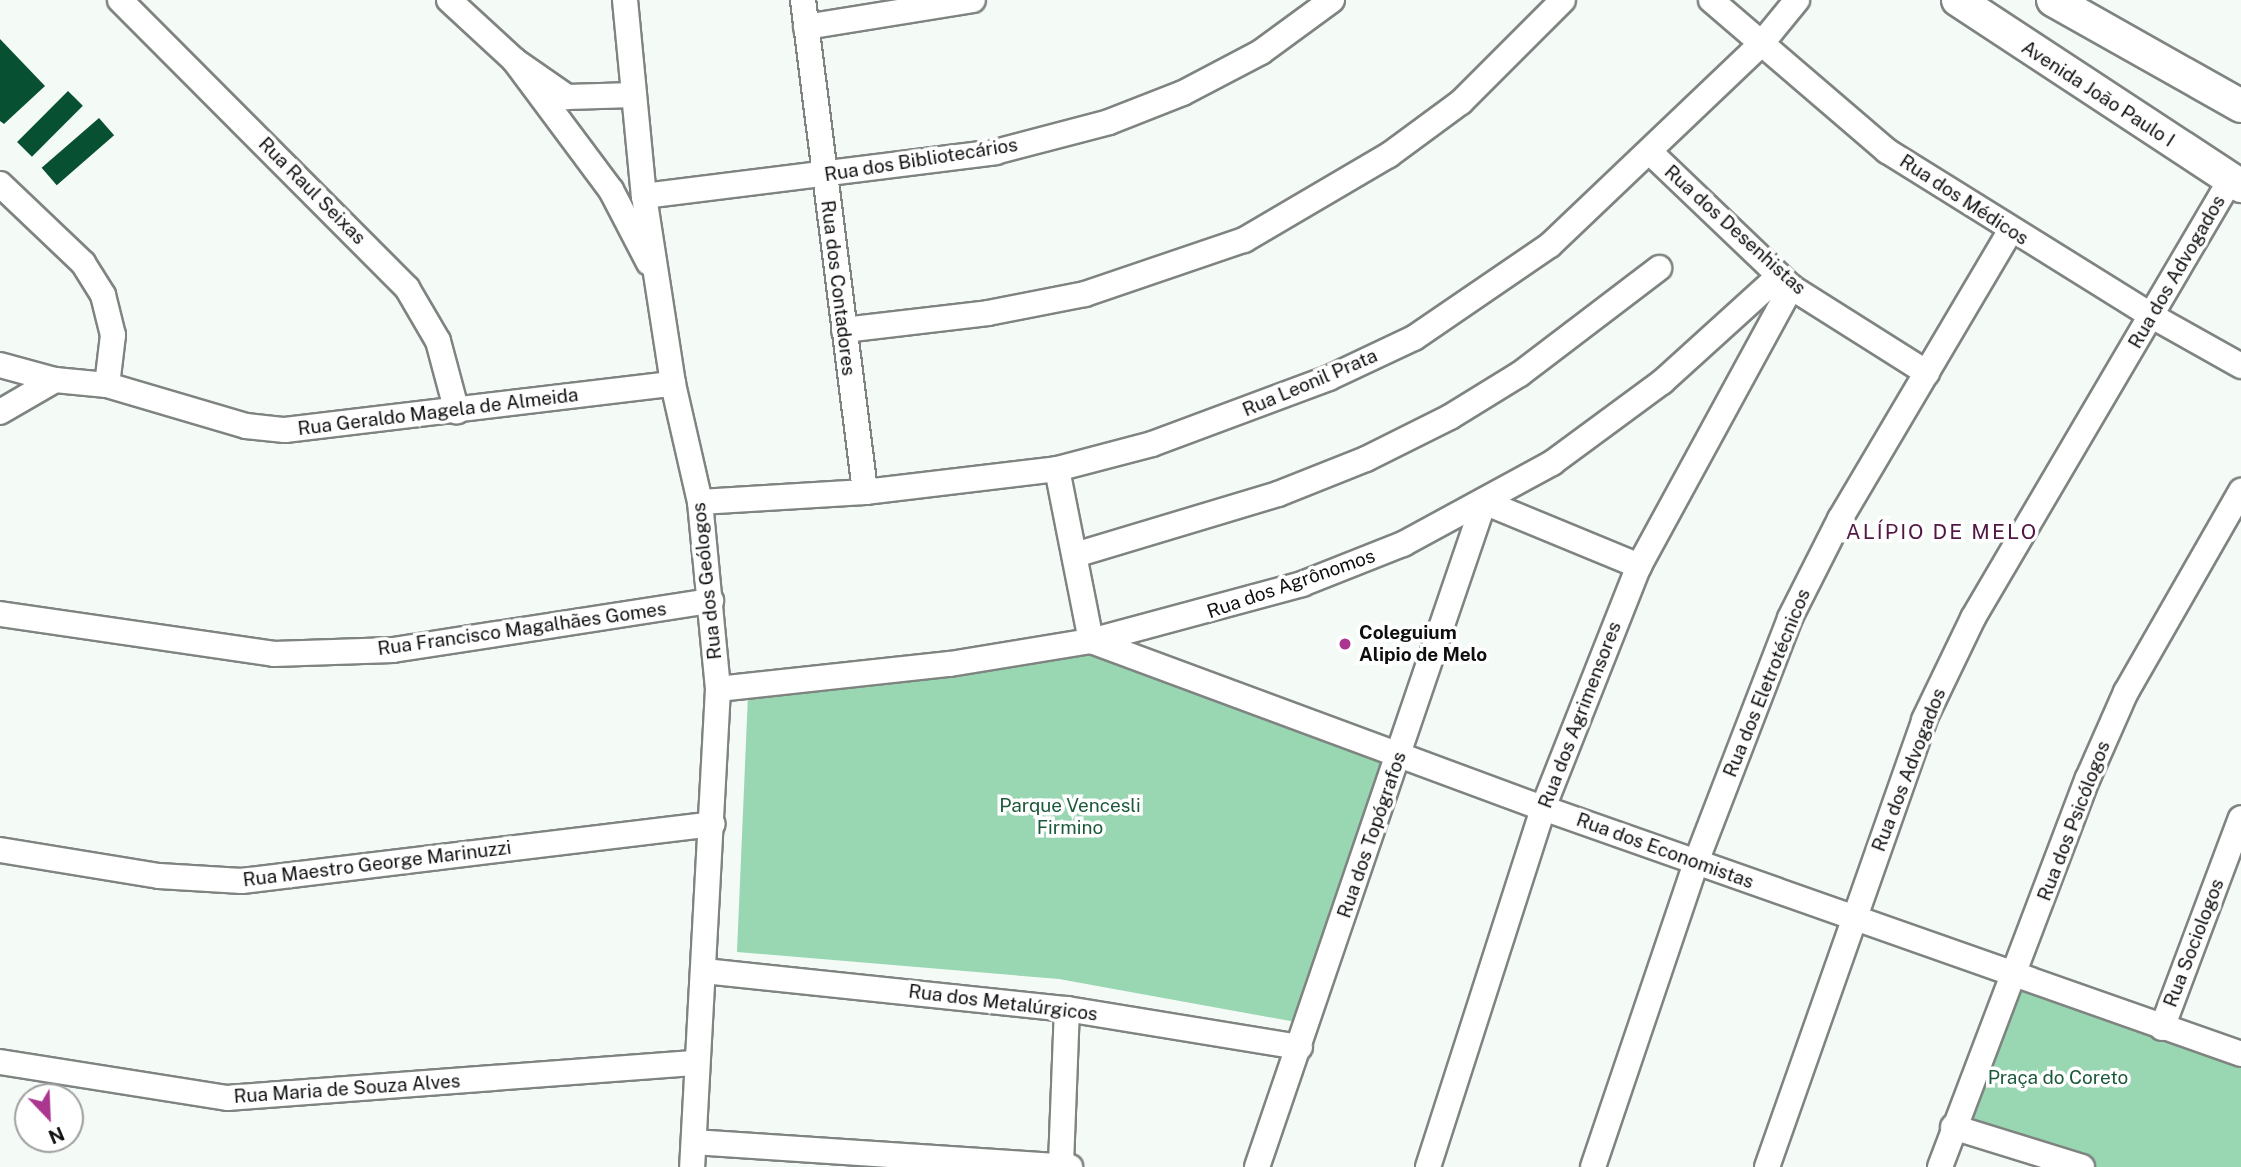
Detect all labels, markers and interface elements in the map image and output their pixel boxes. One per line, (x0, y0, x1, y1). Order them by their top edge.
street label: Avenida João Paulo I (2017, 36, 2179, 152)
street label: Rua Raul Seixas (254, 133, 370, 249)
street label: Rua dos Bibliotecários (823, 133, 1019, 187)
street label: Rua dos Médicos (1895, 150, 2033, 250)
street label: Rua dos Desenhistas (1659, 160, 1811, 300)
street label: Rua dos Advogados (2124, 191, 2230, 353)
street label: Rua dos Contadores (816, 199, 860, 377)
street label: Rua Leonil Prata (1239, 344, 1381, 422)
street label: Rua Geraldo Magela de Almeida (296, 383, 580, 441)
street label: Rua dos Geólogos (687, 501, 727, 661)
district label: ALÍPIO DE MELO (1848, 519, 2036, 545)
street label: Rua dos Agrônomos (1204, 544, 1378, 624)
street label: Rua dos Eletrotécnicos (1719, 585, 1815, 781)
street label: Rua Francisco Magalhães Gomes (376, 597, 668, 661)
street label: Rua dos Agrimensores (1534, 618, 1626, 812)
place label: Coleguium Alipio de Melo (1359, 622, 1487, 666)
marker: Coleguium Alipio de Melo (1337, 636, 1353, 652)
street label: Rua dos Advogados (1867, 685, 1951, 855)
street label: Rua dos Psicólogos (2033, 738, 2115, 904)
street label: Rua dos Topógrafos (1333, 749, 1411, 921)
park label: Parque Vencesli Firmino (999, 795, 1141, 839)
street label: Rua dos Economistas (1573, 808, 1757, 894)
street label: Rua Maestro George Marinuzzi (241, 836, 513, 892)
street label: Rua Sociologos (2159, 876, 2229, 1010)
street label: Rua dos Metalúrgicos (907, 980, 1099, 1026)
park label: Praça do Coreto (1988, 1067, 2128, 1089)
street label: Rua Maria de Souza Alves (233, 1070, 461, 1108)
north arrow (14, 1083, 84, 1153)
text: N (45, 1122, 68, 1149)

